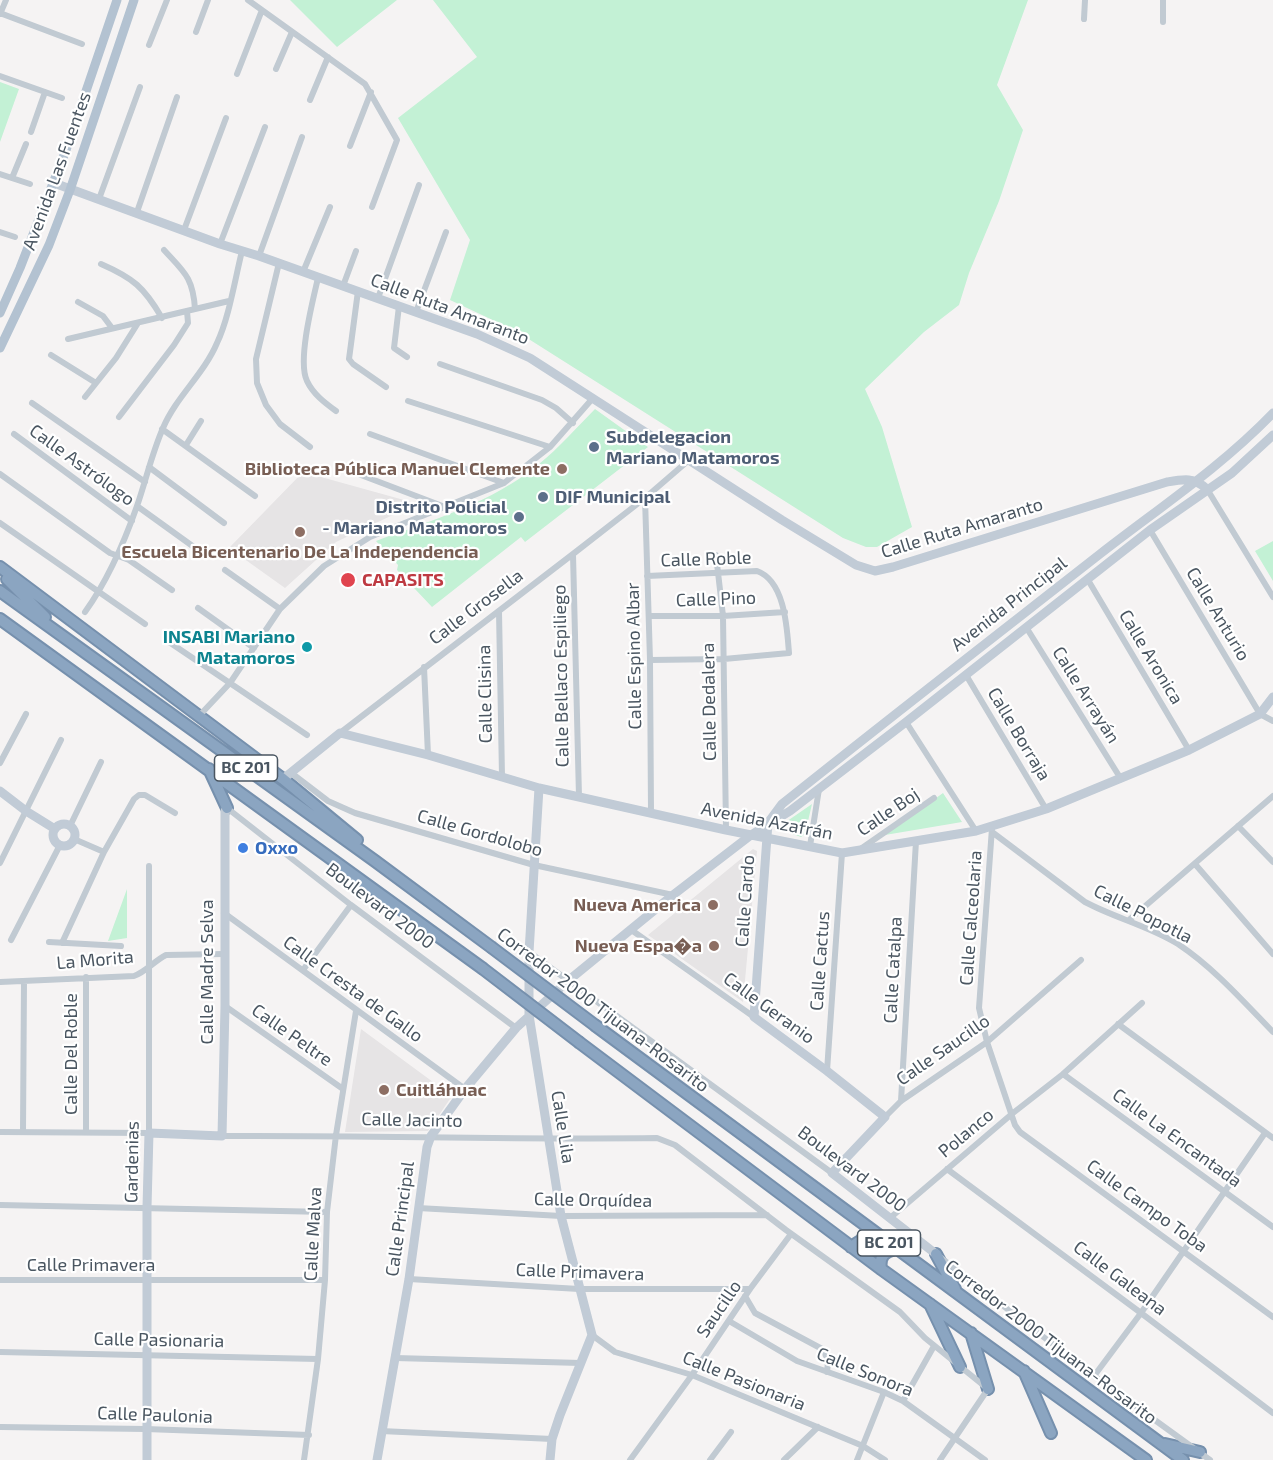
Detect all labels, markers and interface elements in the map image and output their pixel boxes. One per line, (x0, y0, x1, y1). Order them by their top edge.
street label: Avenida Las Fuentes (18, 89, 96, 253)
street label: Calle Ruta Amaranto (368, 269, 532, 349)
street label: Calle Astrólogo (25, 420, 139, 510)
place label: Subdelegacion Mariano Matamoros (606, 426, 780, 468)
marker: Subdelegacion Mariano Matamoros (587, 440, 601, 454)
place label: Biblioteca Pública Manuel Clemente (245, 458, 550, 480)
marker: Biblioteca Pública Manuel Clemente (555, 462, 569, 476)
place label: DIF Municipal (555, 486, 670, 508)
marker: DIF Municipal (536, 490, 550, 504)
street label: Calle Ruta Amaranto (878, 493, 1046, 563)
place label: Distrito Policial - Mariano Matamoros (322, 496, 507, 538)
marker: Distrito Policial - Mariano Matamoros (512, 510, 526, 524)
marker: Escuela Bicentenario De La Independencia (293, 525, 307, 539)
place label: Escuela Bicentenario De La Independencia (121, 541, 479, 563)
street label: Calle Roble (660, 547, 752, 571)
street label: Avenida Principal (947, 552, 1071, 656)
street label: Calle Anturio (1182, 563, 1254, 665)
street label: Calle Grosella (425, 565, 527, 649)
place label: CAPASITS (362, 569, 444, 591)
marker: CAPASITS (339, 571, 357, 589)
street label: Calle Espino Albar (622, 582, 646, 730)
street label: Calle Bellaco Espiliego (549, 585, 573, 767)
street label: Calle Pino (676, 587, 756, 611)
street label: Calle Aronica (1114, 606, 1188, 708)
place label: INSABI Mariano Matamoros (163, 626, 295, 668)
marker: INSABI Mariano Matamoros (300, 640, 314, 654)
street label: Calle Dedalera (697, 643, 721, 761)
street label: Calle Arrayán (1048, 643, 1124, 747)
street label: Calle Clisina (473, 645, 497, 743)
street label: Calle Borraja (983, 684, 1055, 784)
road number: BC 201 (214, 755, 278, 781)
street label: Calle Boj (853, 783, 923, 841)
street label: Avenida Azafrán (699, 798, 835, 844)
street label: Calle Gordolobo (415, 805, 545, 861)
place label: Oxxo (255, 837, 298, 859)
marker: Oxxo (236, 841, 250, 855)
street label: Calle Calceolaria (956, 850, 986, 986)
street label: Calle Cardo (731, 854, 759, 948)
street label: Boulevard 2000 (322, 858, 438, 954)
street label: Calle Popotla (1090, 880, 1196, 948)
place label: Nueva America (573, 894, 701, 916)
marker: Nueva America (706, 898, 720, 912)
street label: Calle Madre Selva (196, 899, 218, 1045)
street label: Calle Cactus (806, 911, 834, 1011)
street label: Calle Catalpa (879, 916, 907, 1024)
street label: Corredor 2000 Tijuana-Rosarito (493, 923, 713, 1097)
street label: Calle Cresta de Gallo (279, 931, 427, 1047)
place label: Nueva Espa�a (575, 935, 702, 957)
marker: Nueva Espa�a (707, 939, 721, 953)
street label: La Morita (55, 946, 135, 974)
street label: Calle Geranio (719, 968, 819, 1048)
street label: Calle Del Roble (60, 993, 82, 1115)
street label: Calle Peltre (248, 999, 336, 1071)
street label: Calle Saucillo (892, 1010, 994, 1090)
place label: Cuitláhuac (396, 1079, 487, 1101)
marker: Cuitláhuac (377, 1083, 391, 1097)
street label: Calle La Encantada (1108, 1084, 1246, 1192)
street label: Calle Lila (547, 1089, 579, 1165)
street label: Polanco (934, 1104, 998, 1162)
street label: Calle Jacinto (361, 1108, 463, 1132)
street label: Gardenias (120, 1121, 144, 1203)
street label: Boulevard 2000 (794, 1121, 910, 1217)
street label: Calle Campo Toba (1082, 1155, 1212, 1257)
street label: Calle Principal (381, 1160, 419, 1278)
street label: Calle Malva (300, 1186, 326, 1282)
street label: Calle Orquídea (534, 1188, 652, 1212)
road number: BC 201 (858, 1230, 920, 1256)
street label: Calle Galeana (1069, 1236, 1171, 1320)
street label: Calle Primavera (27, 1254, 155, 1276)
street label: Corredor 2000 Tijuana-Rosarito (941, 1255, 1161, 1429)
street label: Calle Primavera (515, 1259, 645, 1285)
street label: Saucillo (692, 1276, 746, 1342)
street label: Calle Pasionaria (93, 1328, 225, 1352)
street label: Calle Sonora (813, 1343, 917, 1401)
street label: Calle Pasionaria (679, 1347, 809, 1415)
street label: Calle Paulonia (97, 1402, 213, 1428)

